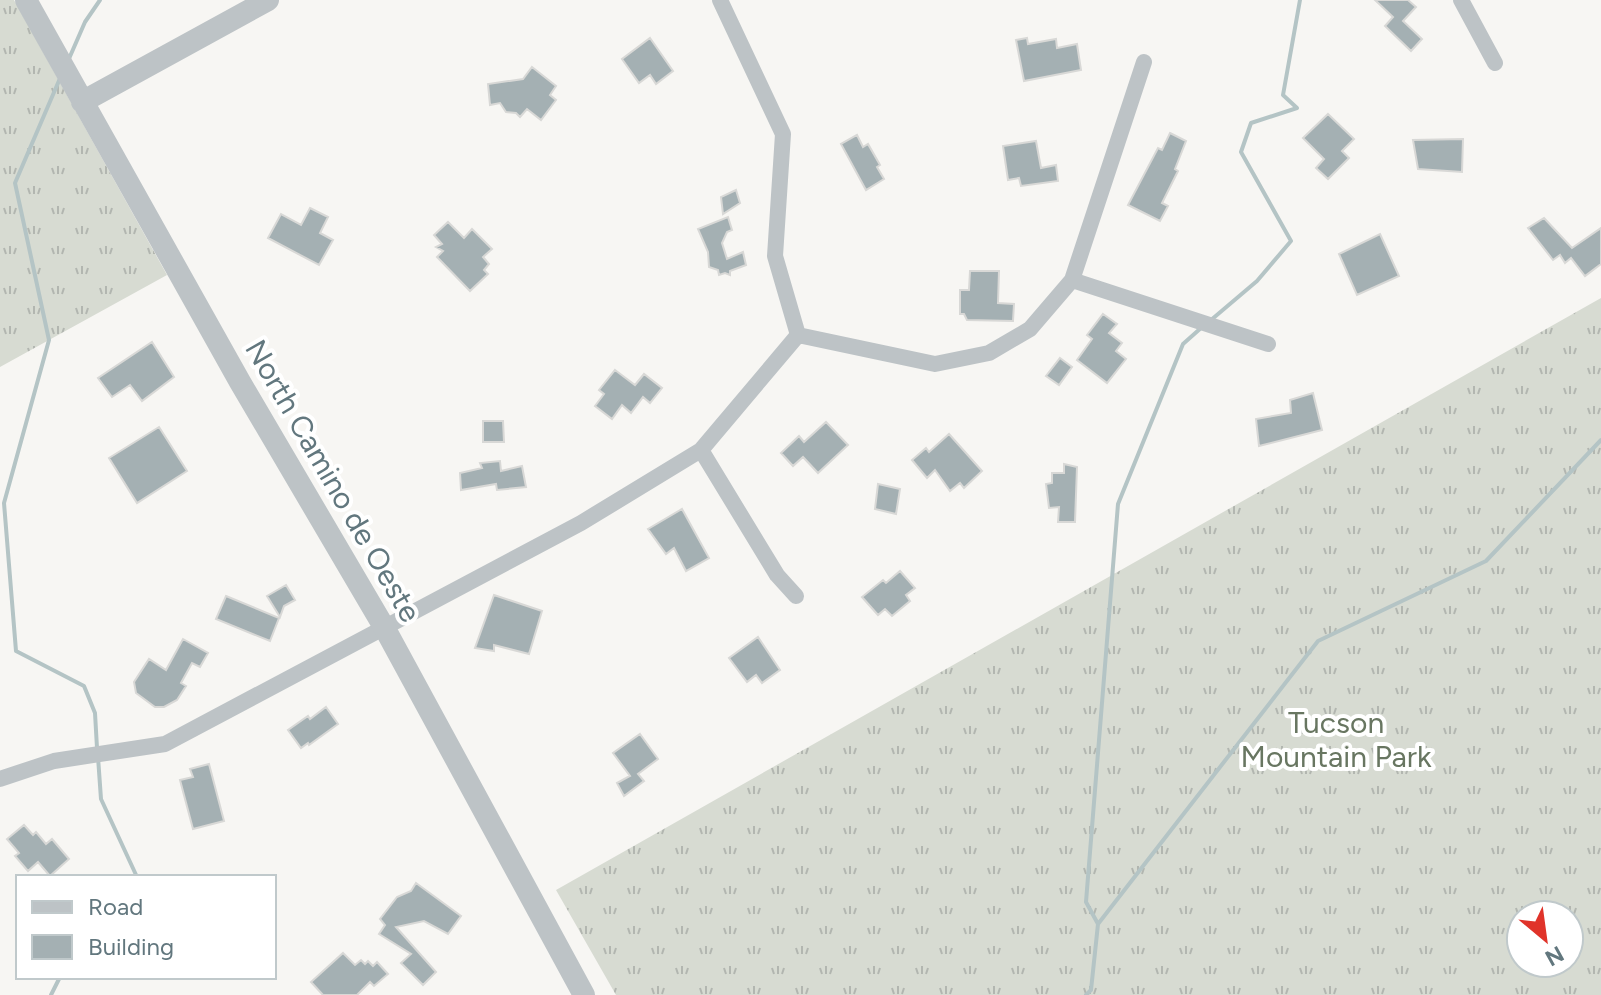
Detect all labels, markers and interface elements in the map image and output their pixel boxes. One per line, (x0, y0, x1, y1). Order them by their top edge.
street label: North Camino de Oeste (237, 333, 429, 629)
park label: Tucson Mountain Park (1241, 704, 1432, 775)
legend (16, 875, 276, 979)
text: Road (88, 892, 143, 921)
north arrow (1505, 899, 1585, 979)
text: Building (88, 932, 174, 961)
text: N (1540, 940, 1568, 972)

